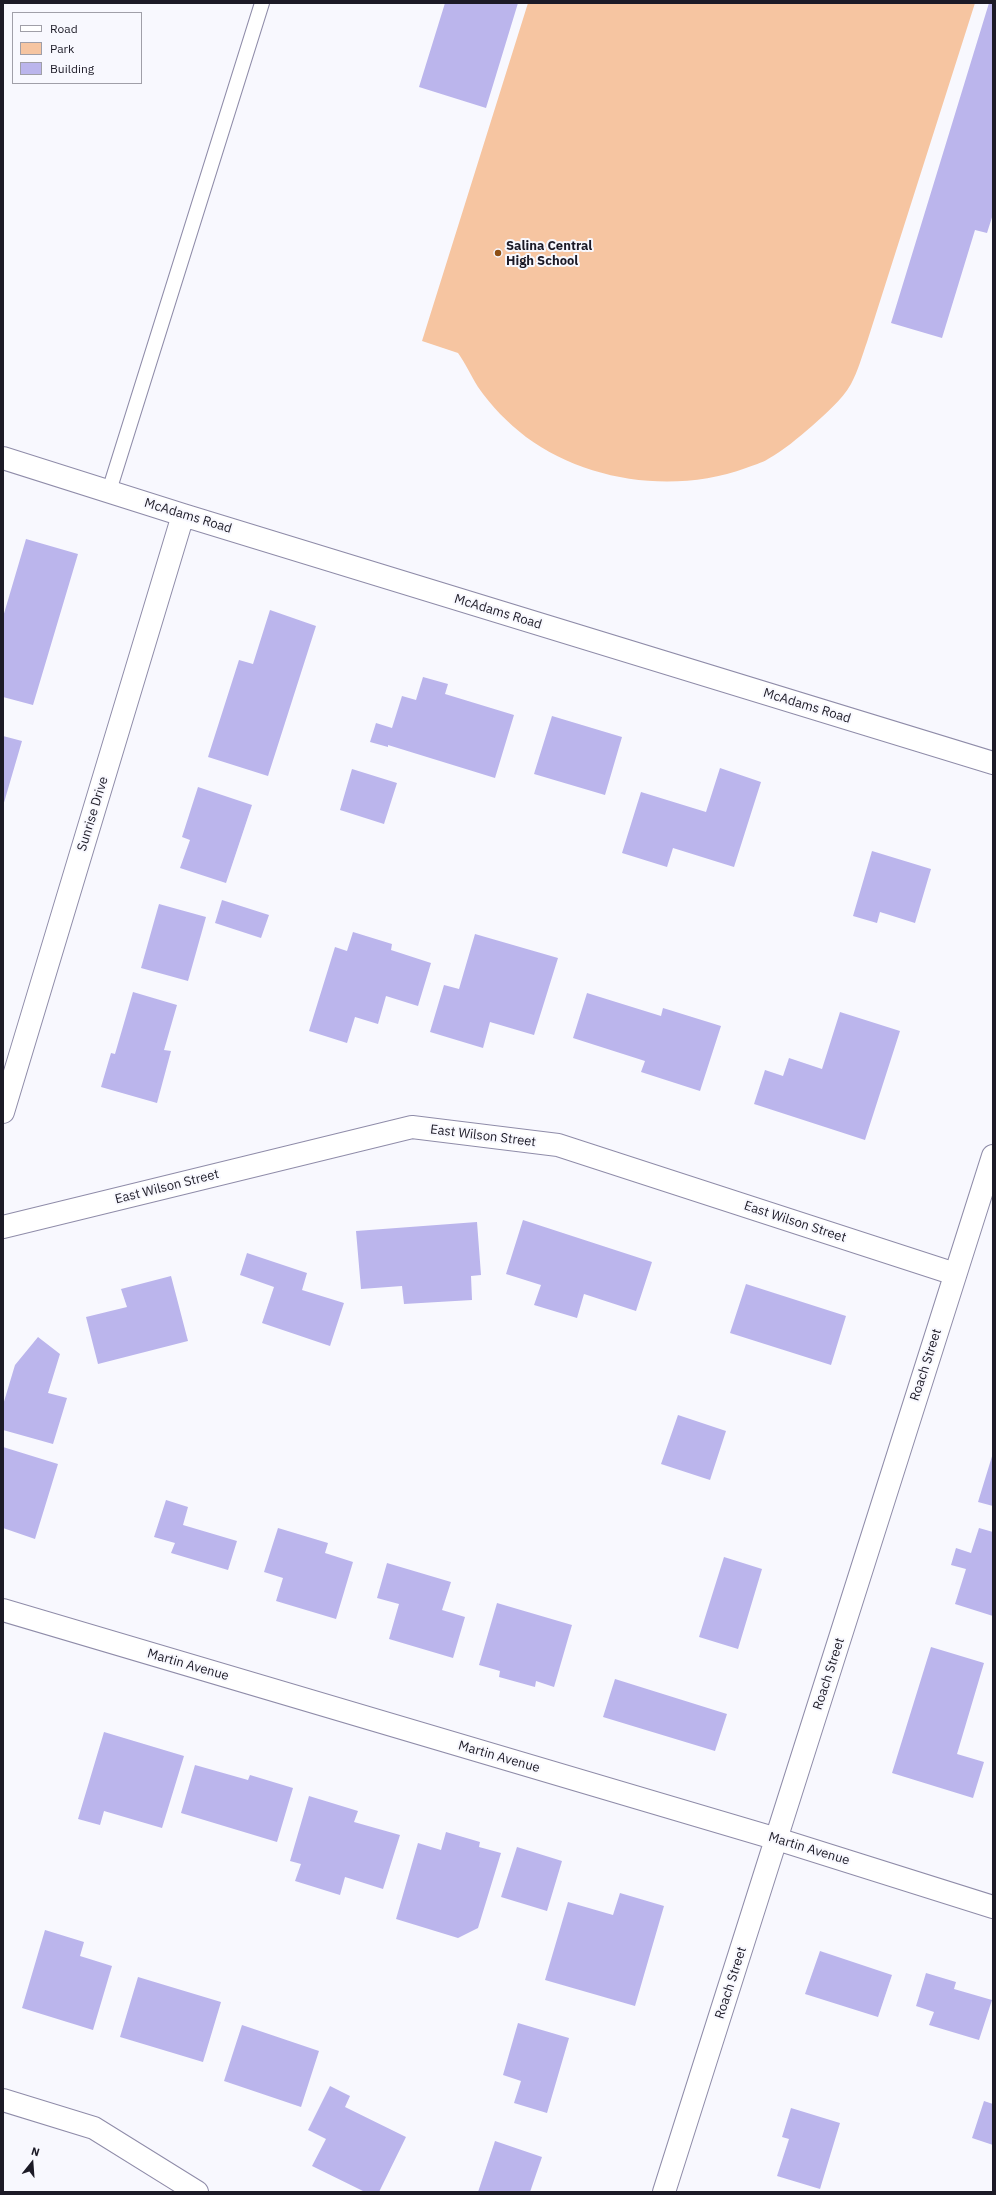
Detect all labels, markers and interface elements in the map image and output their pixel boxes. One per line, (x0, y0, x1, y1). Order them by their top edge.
legend (12, 12, 142, 84)
text: Road (50, 21, 78, 36)
text: Park (50, 41, 74, 56)
text: Building (50, 61, 94, 76)
place label: Salina Central High School (506, 238, 592, 269)
marker: Salina Central High School (493, 248, 503, 258)
street label: McAdams Road (142, 495, 234, 537)
street label: McAdams Road (452, 591, 544, 633)
street label: McAdams Road (761, 685, 853, 727)
street label: Sunrise Drive (74, 775, 112, 853)
street label: East Wilson Street (429, 1122, 537, 1150)
street label: East Wilson Street (113, 1167, 221, 1207)
street label: East Wilson Street (742, 1198, 848, 1246)
street label: Roach Street (907, 1327, 945, 1403)
street label: Roach Street (810, 1636, 848, 1712)
street label: Martin Avenue (145, 1646, 231, 1684)
street label: Martin Avenue (456, 1738, 542, 1776)
street label: Martin Avenue (767, 1829, 851, 1869)
street label: Roach Street (712, 1945, 750, 2021)
north arrow (12, 2143, 52, 2183)
text: N (30, 2144, 41, 2159)

